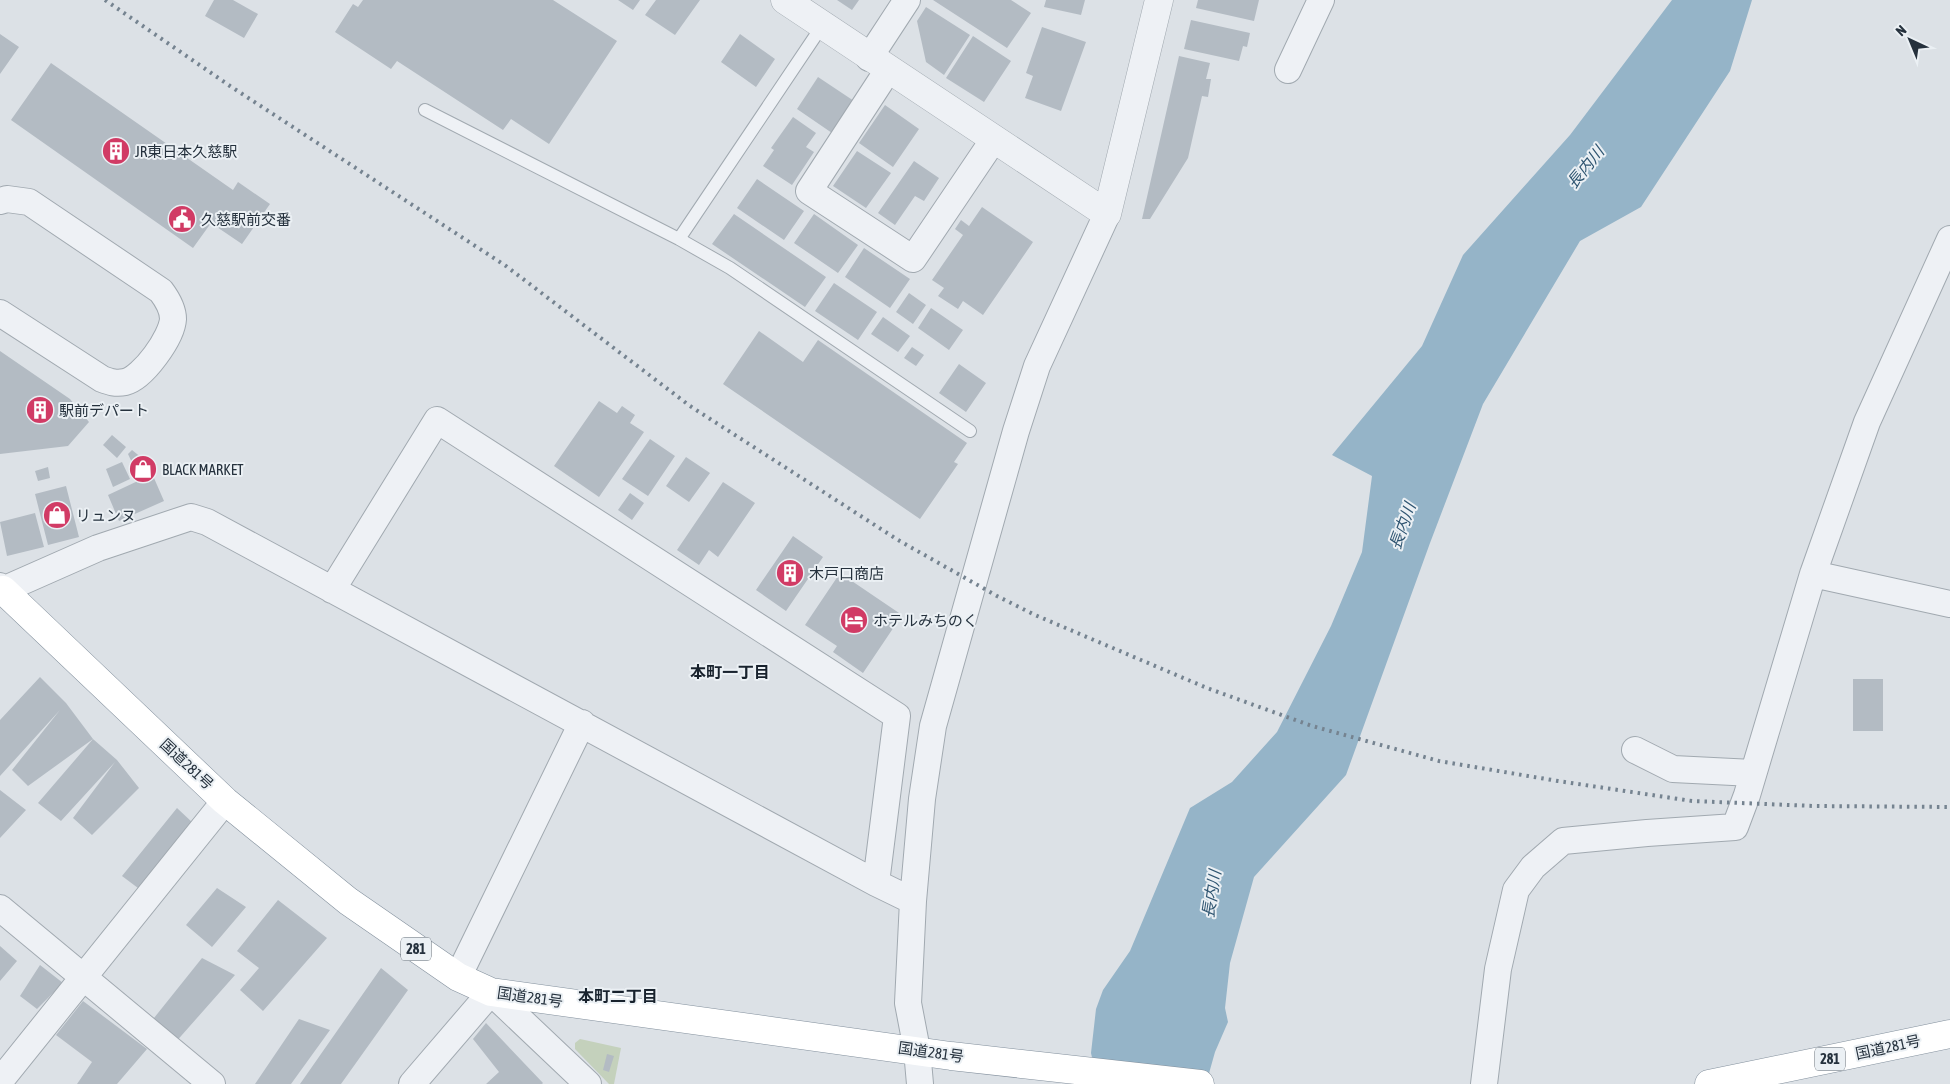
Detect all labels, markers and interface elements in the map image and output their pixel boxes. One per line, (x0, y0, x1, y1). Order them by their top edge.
north arrow (1885, 15, 1935, 65)
text: N (1892, 22, 1909, 39)
building icon: JR東日本久慈駅 (101, 136, 131, 166)
water label: 長内川 (1563, 141, 1608, 191)
place label: JR東日本久慈駅 (135, 143, 237, 160)
public building icon: 久慈駅前交番 (167, 204, 197, 234)
place label: 久慈駅前交番 (201, 211, 291, 228)
building icon: 駅前デパート (25, 395, 55, 425)
place label: 駅前デパート (59, 402, 149, 419)
shop icon: BLACK MARKET (128, 454, 158, 484)
place label: BLACK MARKET (162, 461, 244, 478)
water label: 長内川 (1385, 498, 1419, 552)
shop icon: リュンヌ (42, 500, 72, 530)
place label: リュンヌ (76, 507, 136, 524)
building icon: 木戸口商店 (775, 558, 805, 588)
place label: 木戸口商店 (809, 565, 884, 582)
hotel icon: ホテルみちのく (839, 605, 869, 635)
place label: ホテルみちのく (873, 612, 978, 629)
district label: 本町一丁目 (690, 663, 770, 681)
street label: 国道281号 (157, 735, 217, 793)
water label: 長内川 (1198, 867, 1224, 919)
road number: 281 (401, 938, 431, 961)
street label: 国道281号 (496, 984, 564, 1010)
district label: 本町二丁目 (578, 987, 658, 1005)
street label: 国道281号 (1854, 1032, 1922, 1062)
street label: 国道281号 (897, 1039, 965, 1065)
road number: 281 (1815, 1048, 1845, 1070)

